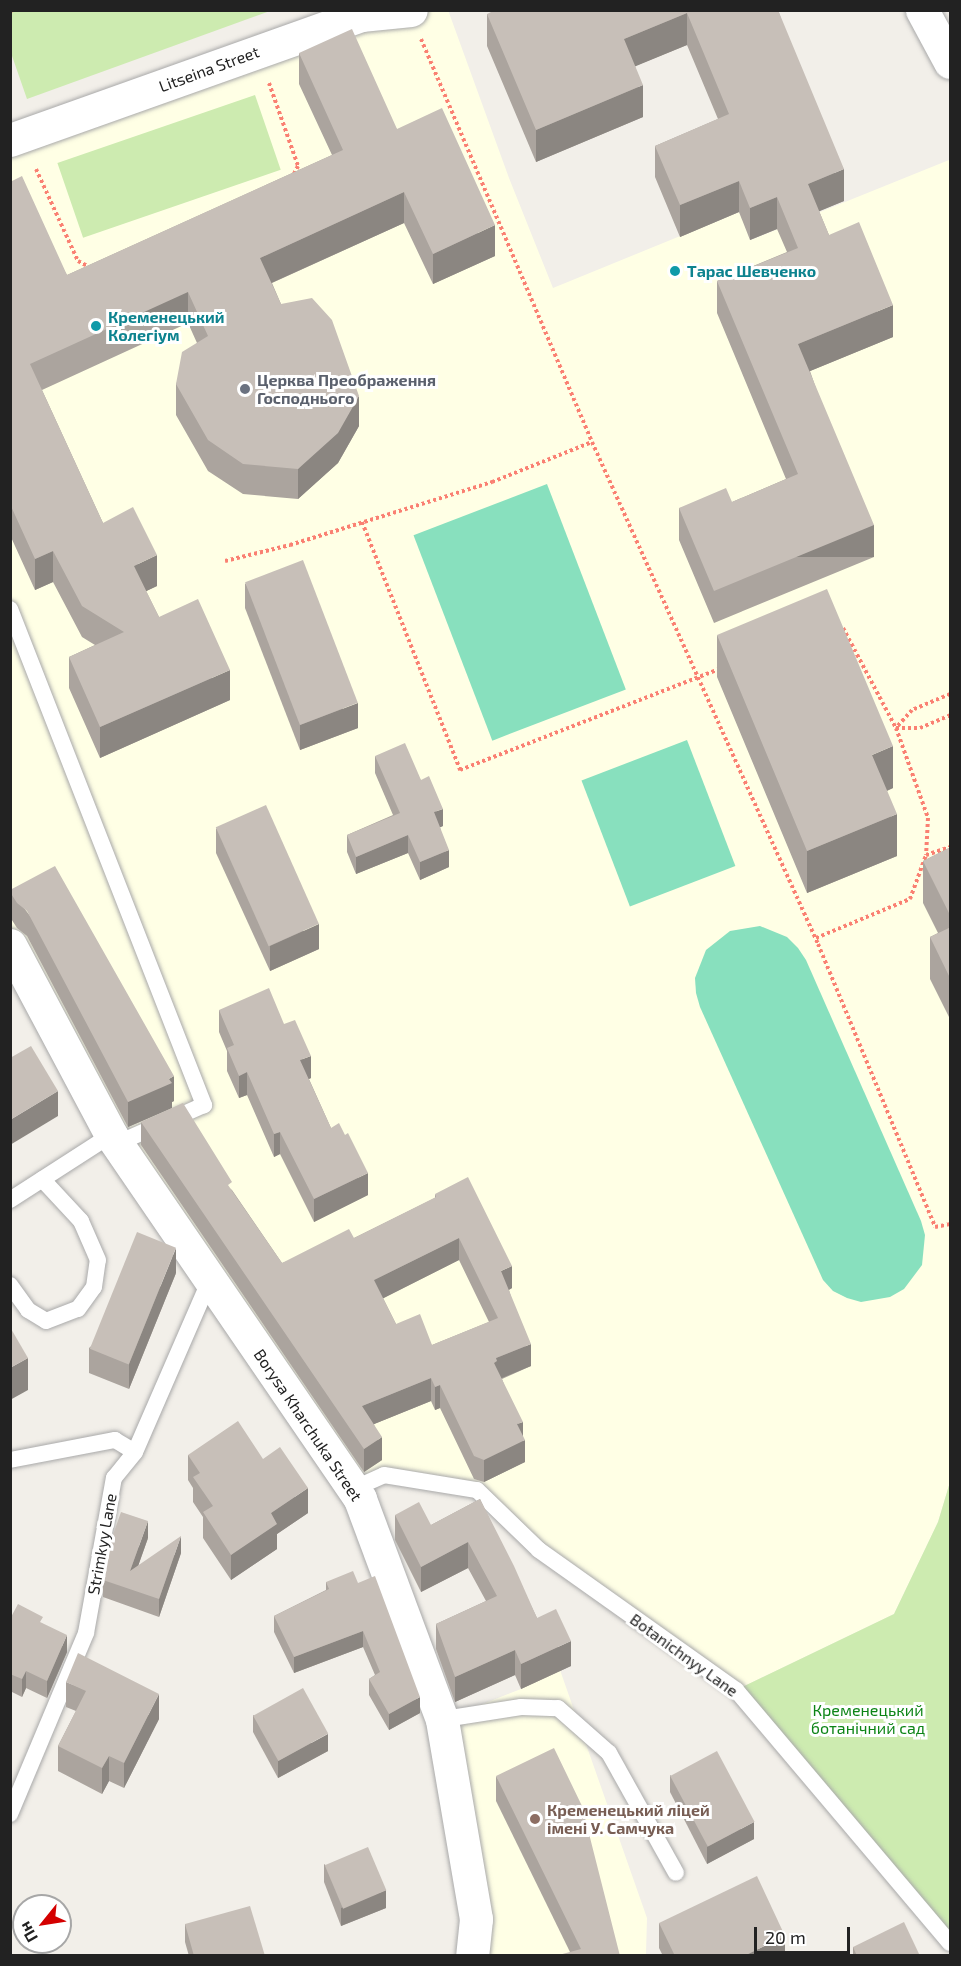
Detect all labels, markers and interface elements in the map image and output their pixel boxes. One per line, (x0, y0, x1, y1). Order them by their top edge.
street label: Litseina Street (156, 42, 262, 96)
place label: Тарас Шевченко (687, 261, 816, 281)
marker: Тарас Шевченко (668, 264, 682, 278)
place label: Кременецький Колегіум (108, 307, 224, 345)
marker: Кременецький Колегіум (89, 319, 103, 333)
place label: Церква Преображення Господнього (257, 370, 436, 408)
marker: Церква Преображення Господнього (238, 382, 252, 396)
street label: Borysa Kharchuka Street (250, 1345, 366, 1505)
street label: Strimkyy Lane (84, 1492, 120, 1596)
street label: Botanichnyy Lane (626, 1609, 742, 1701)
park label: Кременецький ботанічний сад (811, 1700, 925, 1738)
place label: Кременецький ліцей імені У. Самчука (547, 1800, 710, 1838)
marker: Кременецький ліцей імені У. Самчука (528, 1812, 542, 1826)
north arrow (12, 1894, 72, 1954)
scale bar (757, 1915, 853, 1953)
text: Пн (14, 1919, 41, 1946)
text: 20 m (765, 1926, 806, 1948)

